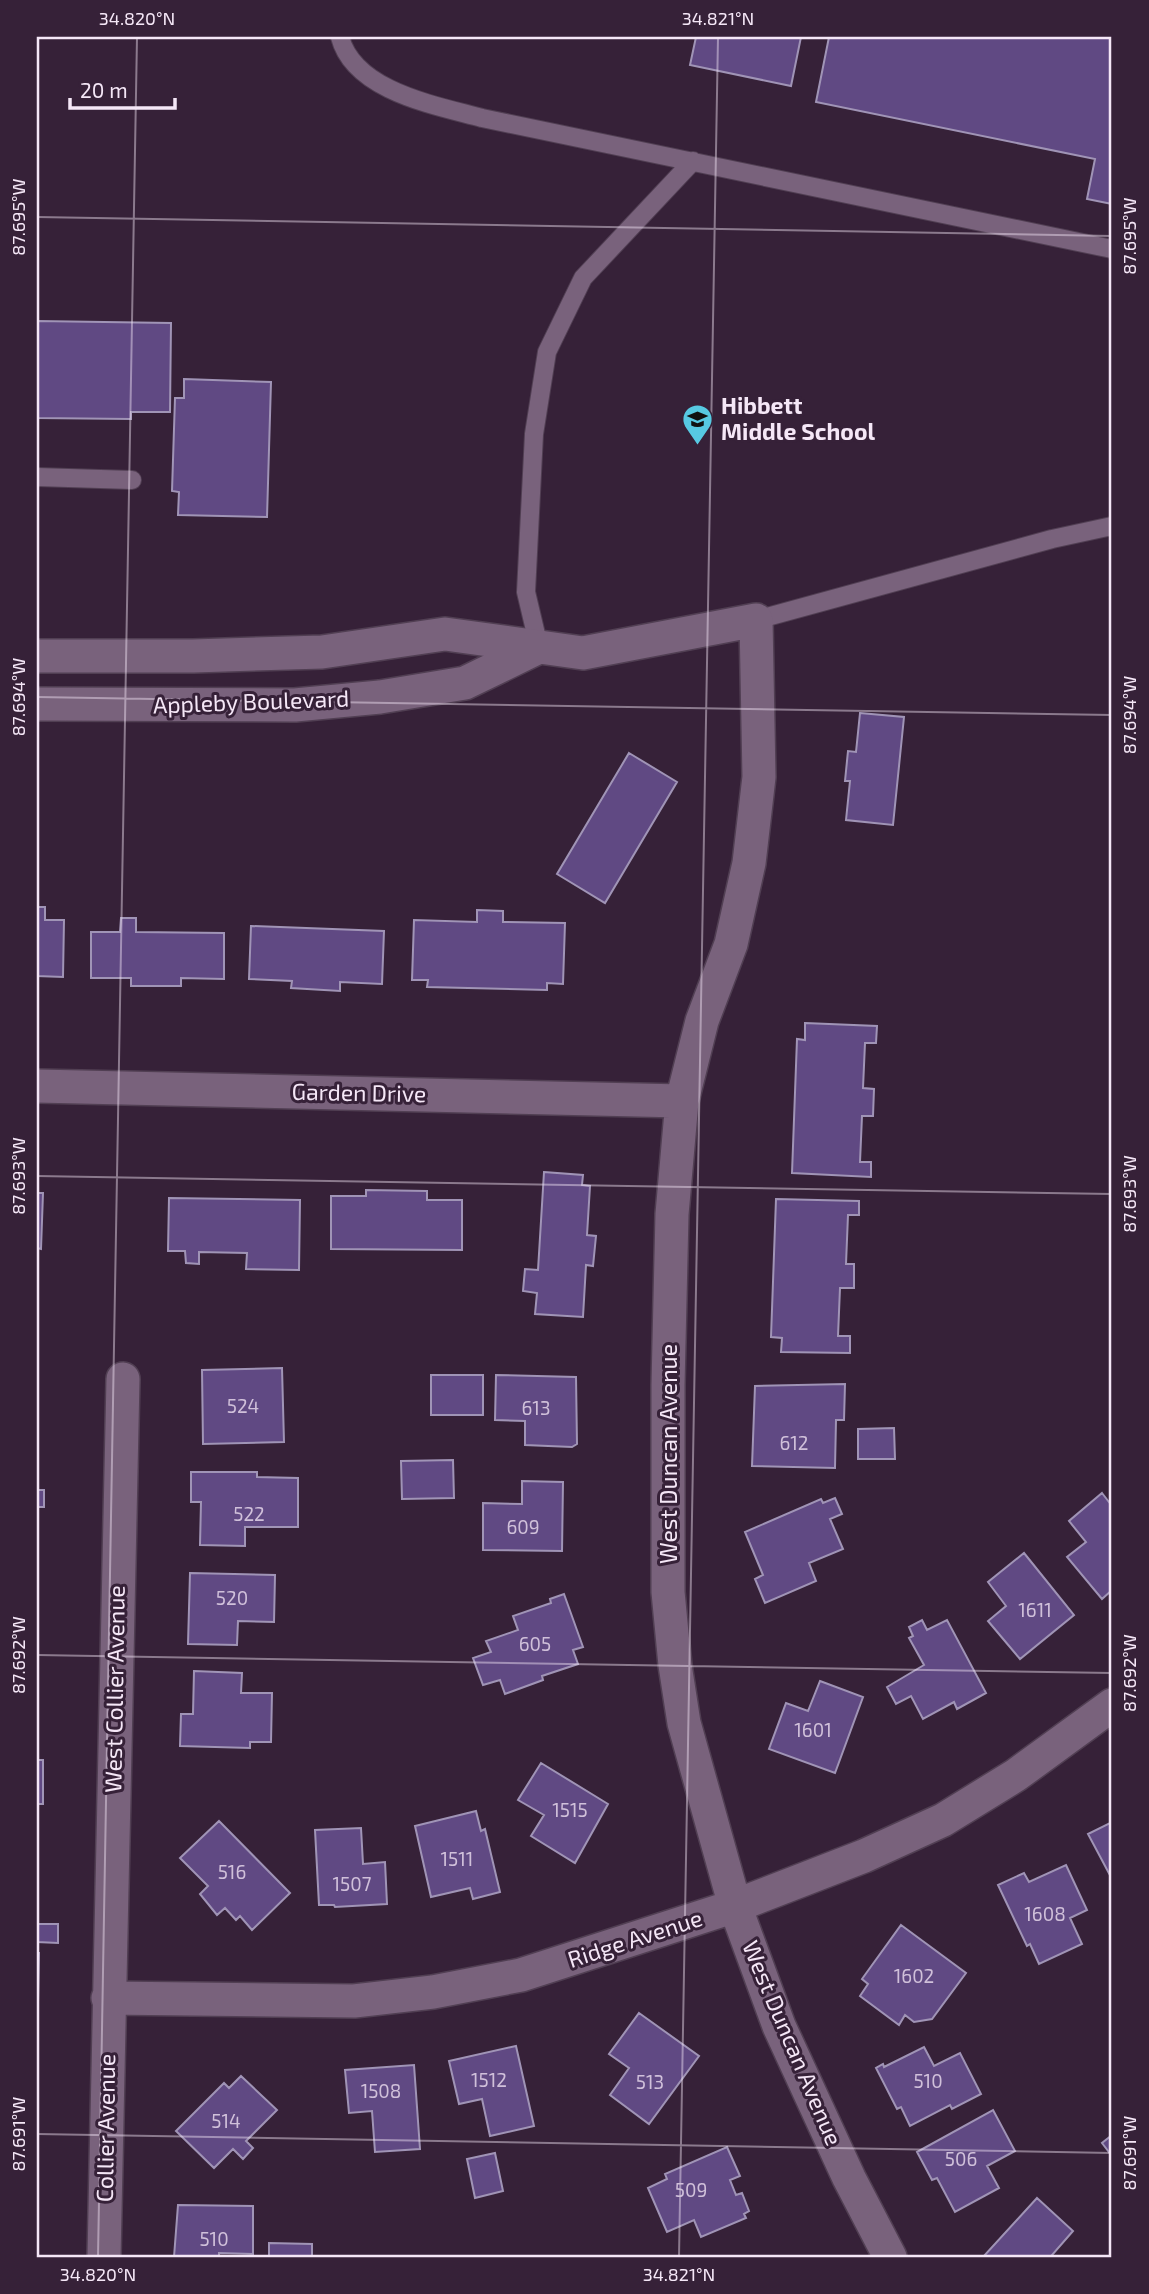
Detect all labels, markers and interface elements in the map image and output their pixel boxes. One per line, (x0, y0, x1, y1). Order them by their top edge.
text: 34.820°N (99, 7, 175, 29)
text: 34.821°N (682, 7, 754, 29)
scale bar (70, 66, 175, 110)
text: 20 m (80, 77, 128, 102)
text: 87.695°W (7, 178, 29, 256)
text: 87.695°W (1118, 197, 1140, 275)
place label: Hibbett Middle School (721, 391, 875, 445)
school or university icon: Hibbett Middle School (681, 402, 715, 446)
text: 87.694°W (7, 658, 29, 736)
text: 87.694°W (1118, 676, 1140, 754)
street label: Appleby Boulevard (152, 684, 350, 718)
street label: Garden Drive (291, 1077, 427, 1107)
text: 87.693°W (7, 1137, 29, 1215)
text: 87.693°W (1118, 1155, 1140, 1233)
street label: West Duncan Avenue (654, 1344, 682, 1564)
house number: 524 (227, 1394, 259, 1417)
house number: 613 (522, 1396, 551, 1419)
house number: 612 (779, 1431, 809, 1454)
house number: 522 (233, 1502, 265, 1525)
house number: 609 (506, 1515, 540, 1538)
street label: West Collier Avenue (98, 1585, 130, 1793)
house number: 520 (216, 1586, 248, 1609)
house number: 1611 (1018, 1598, 1052, 1621)
text: 87.692°W (7, 1616, 29, 1694)
house number: 605 (519, 1632, 551, 1655)
text: 87.692°W (1118, 1634, 1140, 1712)
house number: 1601 (794, 1718, 832, 1741)
house number: 1515 (552, 1798, 588, 1821)
house number: 1511 (441, 1847, 473, 1870)
house number: 516 (218, 1860, 246, 1883)
house number: 1507 (333, 1872, 372, 1895)
house number: 1608 (1024, 1902, 1066, 1925)
street label: Ridge Avenue (564, 1903, 706, 1973)
street label: West Duncan Avenue (737, 1936, 849, 2149)
house number: 1602 (894, 1964, 934, 1987)
street label: Collier Avenue (90, 2054, 120, 2202)
house number: 1512 (471, 2068, 507, 2091)
house number: 510 (913, 2069, 943, 2092)
house number: 513 (636, 2070, 664, 2093)
house number: 1508 (361, 2079, 401, 2102)
text: 87.691°W (7, 2097, 29, 2171)
house number: 514 (211, 2109, 241, 2132)
text: 87.691°W (1118, 2116, 1140, 2190)
house number: 506 (945, 2147, 977, 2170)
house number: 509 (675, 2178, 707, 2201)
house number: 510 (199, 2227, 229, 2250)
text: 34.820°N (60, 2263, 136, 2285)
text: 34.821°N (643, 2263, 715, 2285)

